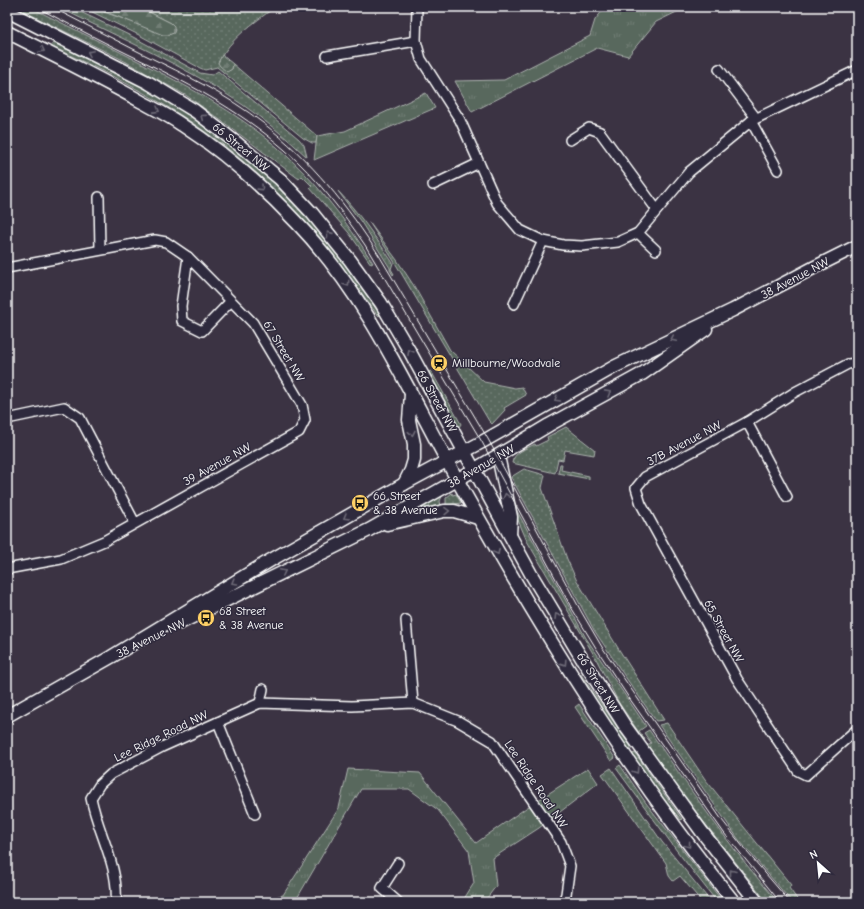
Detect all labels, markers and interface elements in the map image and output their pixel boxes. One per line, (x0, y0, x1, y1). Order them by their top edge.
one-way arrow (38, 45, 45, 53)
one-way arrow (87, 50, 95, 58)
one-way arrow (153, 106, 160, 113)
one-way arrow (201, 115, 208, 122)
street label: 66 Street NW (210, 120, 273, 175)
one-way arrow (256, 183, 264, 191)
one-way arrow (327, 231, 334, 238)
street label: 38 Avenue NW (759, 254, 832, 302)
one-way arrow (342, 280, 349, 287)
street label: 67 Street NW (260, 318, 308, 384)
one-way arrow (669, 334, 677, 342)
one-way arrow (408, 349, 415, 357)
station icon: Millbourne/Woodvale (429, 353, 449, 373)
place label: Millbourne/Woodvale (452, 356, 560, 370)
street label: 66 Street NW (414, 367, 460, 435)
one-way arrow (604, 391, 611, 398)
one-way arrow (554, 395, 561, 402)
street label: 37B Avenue NW (644, 417, 724, 468)
one-way arrow (407, 430, 415, 436)
street label: 39 Avenue NW (181, 439, 254, 488)
street label: 38 Avenue NW (445, 441, 518, 491)
place label: 66 Street & 38 Avenue (373, 489, 438, 517)
bus stop icon: 66 Street & 38 Avenue (350, 493, 370, 513)
one-way arrow (503, 493, 511, 500)
one-way arrow (444, 507, 450, 515)
one-way arrow (343, 512, 350, 519)
one-way arrow (493, 548, 500, 555)
one-way arrow (279, 569, 287, 576)
one-way arrow (231, 578, 238, 585)
street label: 65 Street NW (701, 597, 747, 665)
place label: 68 Street & 38 Avenue (219, 604, 284, 632)
bus stop icon: 68 Street & 38 Avenue (196, 608, 216, 628)
one-way arrow (554, 613, 562, 620)
street label: 38 Avenue NW (114, 615, 188, 661)
street label: 66 Street NW (574, 650, 623, 717)
one-way arrow (560, 659, 567, 666)
street label: Lee Ridge Road NW (112, 707, 211, 765)
street label: Lee Ridge Road NW (501, 738, 571, 831)
one-way arrow (631, 767, 638, 774)
one-way arrow (683, 840, 690, 847)
north arrow (798, 843, 838, 883)
text: N (808, 847, 820, 862)
one-way arrow (730, 869, 737, 876)

